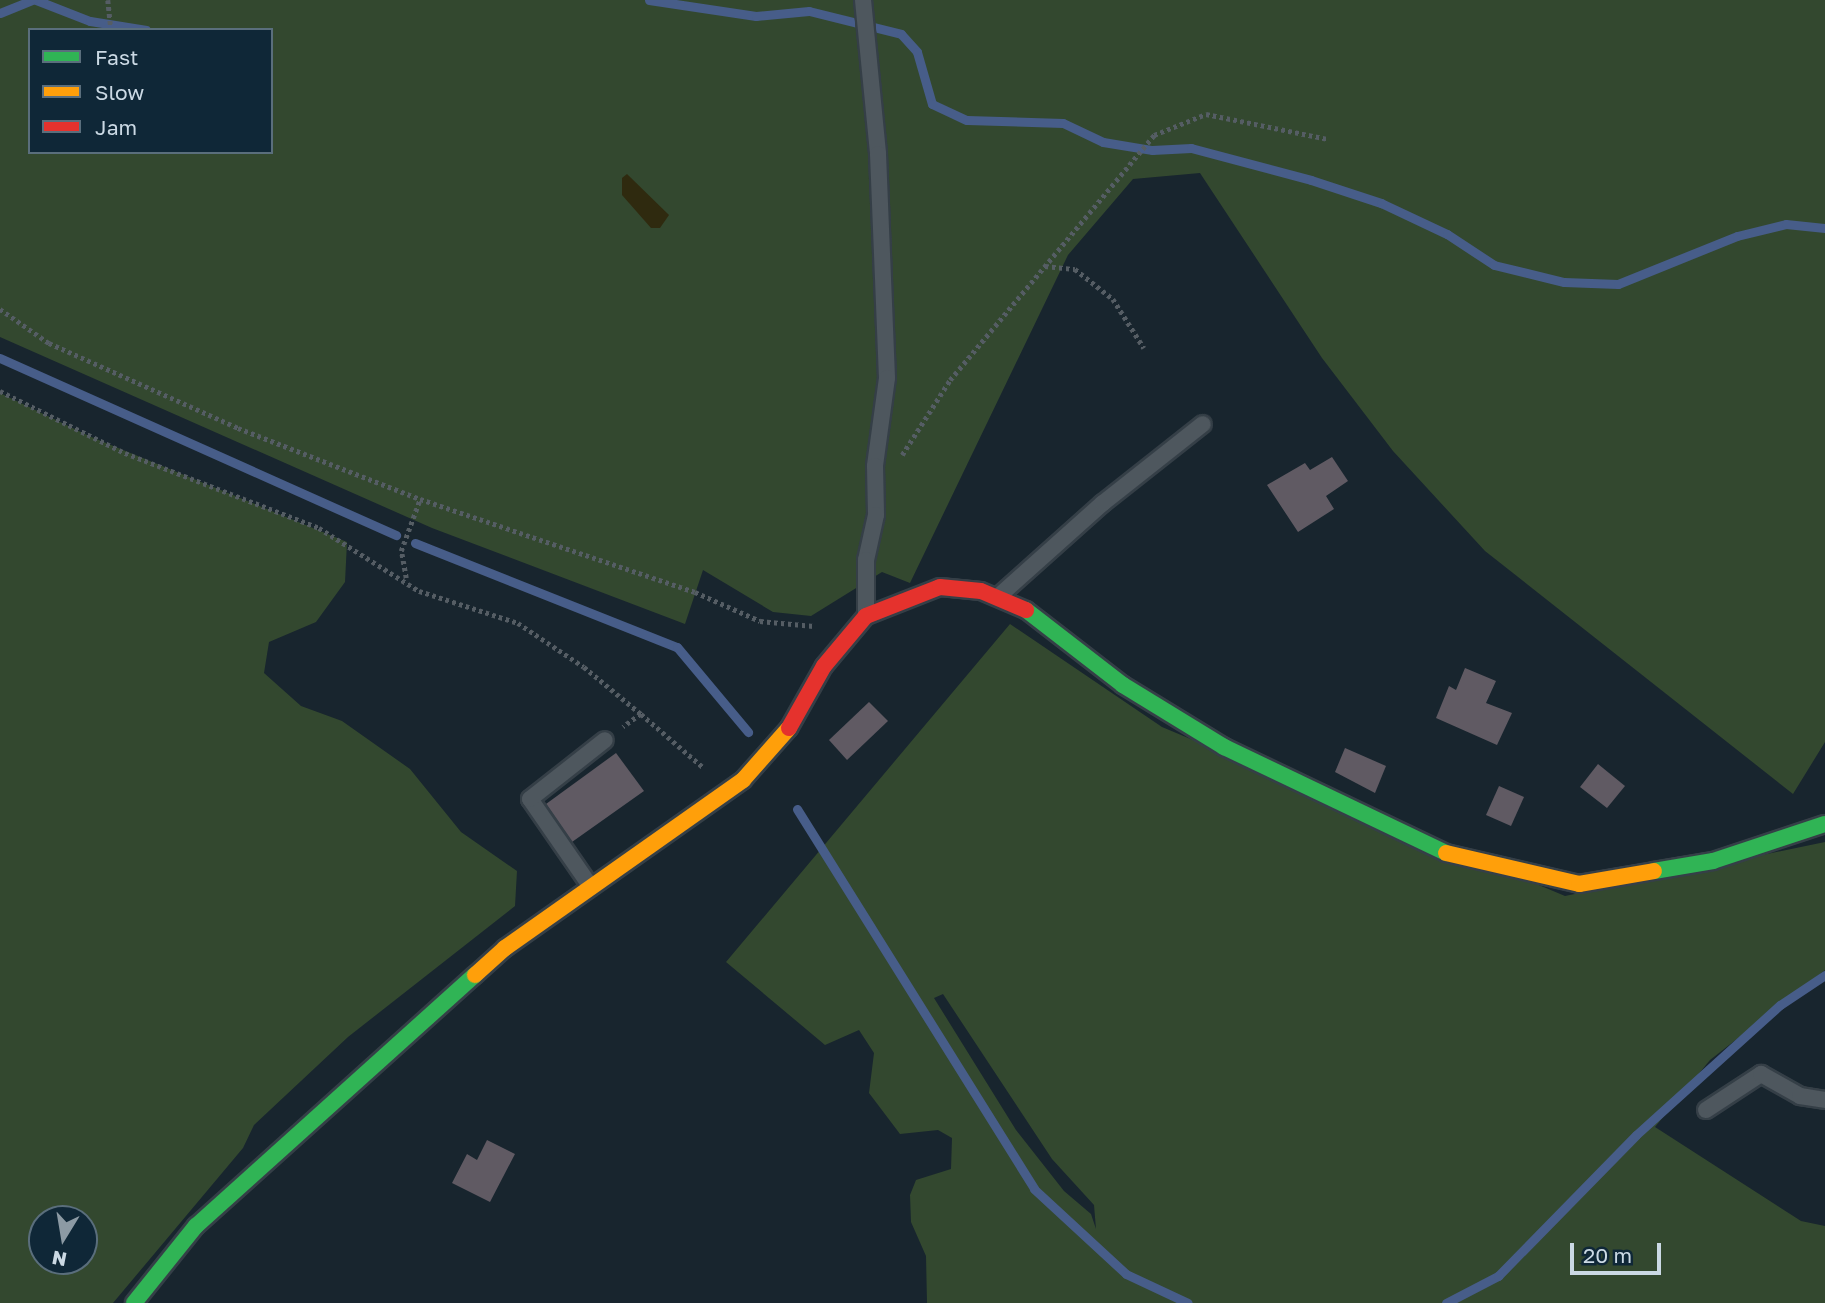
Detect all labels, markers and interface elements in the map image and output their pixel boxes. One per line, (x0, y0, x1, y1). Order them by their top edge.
legend (28, 28, 273, 154)
text: Fast (95, 44, 138, 70)
text: Slow (95, 79, 144, 105)
text: Jam (95, 114, 137, 140)
north arrow (28, 1205, 98, 1275)
scale bar (1573, 1230, 1664, 1274)
text: 20 m (1583, 1242, 1632, 1268)
text: N (50, 1246, 69, 1272)

